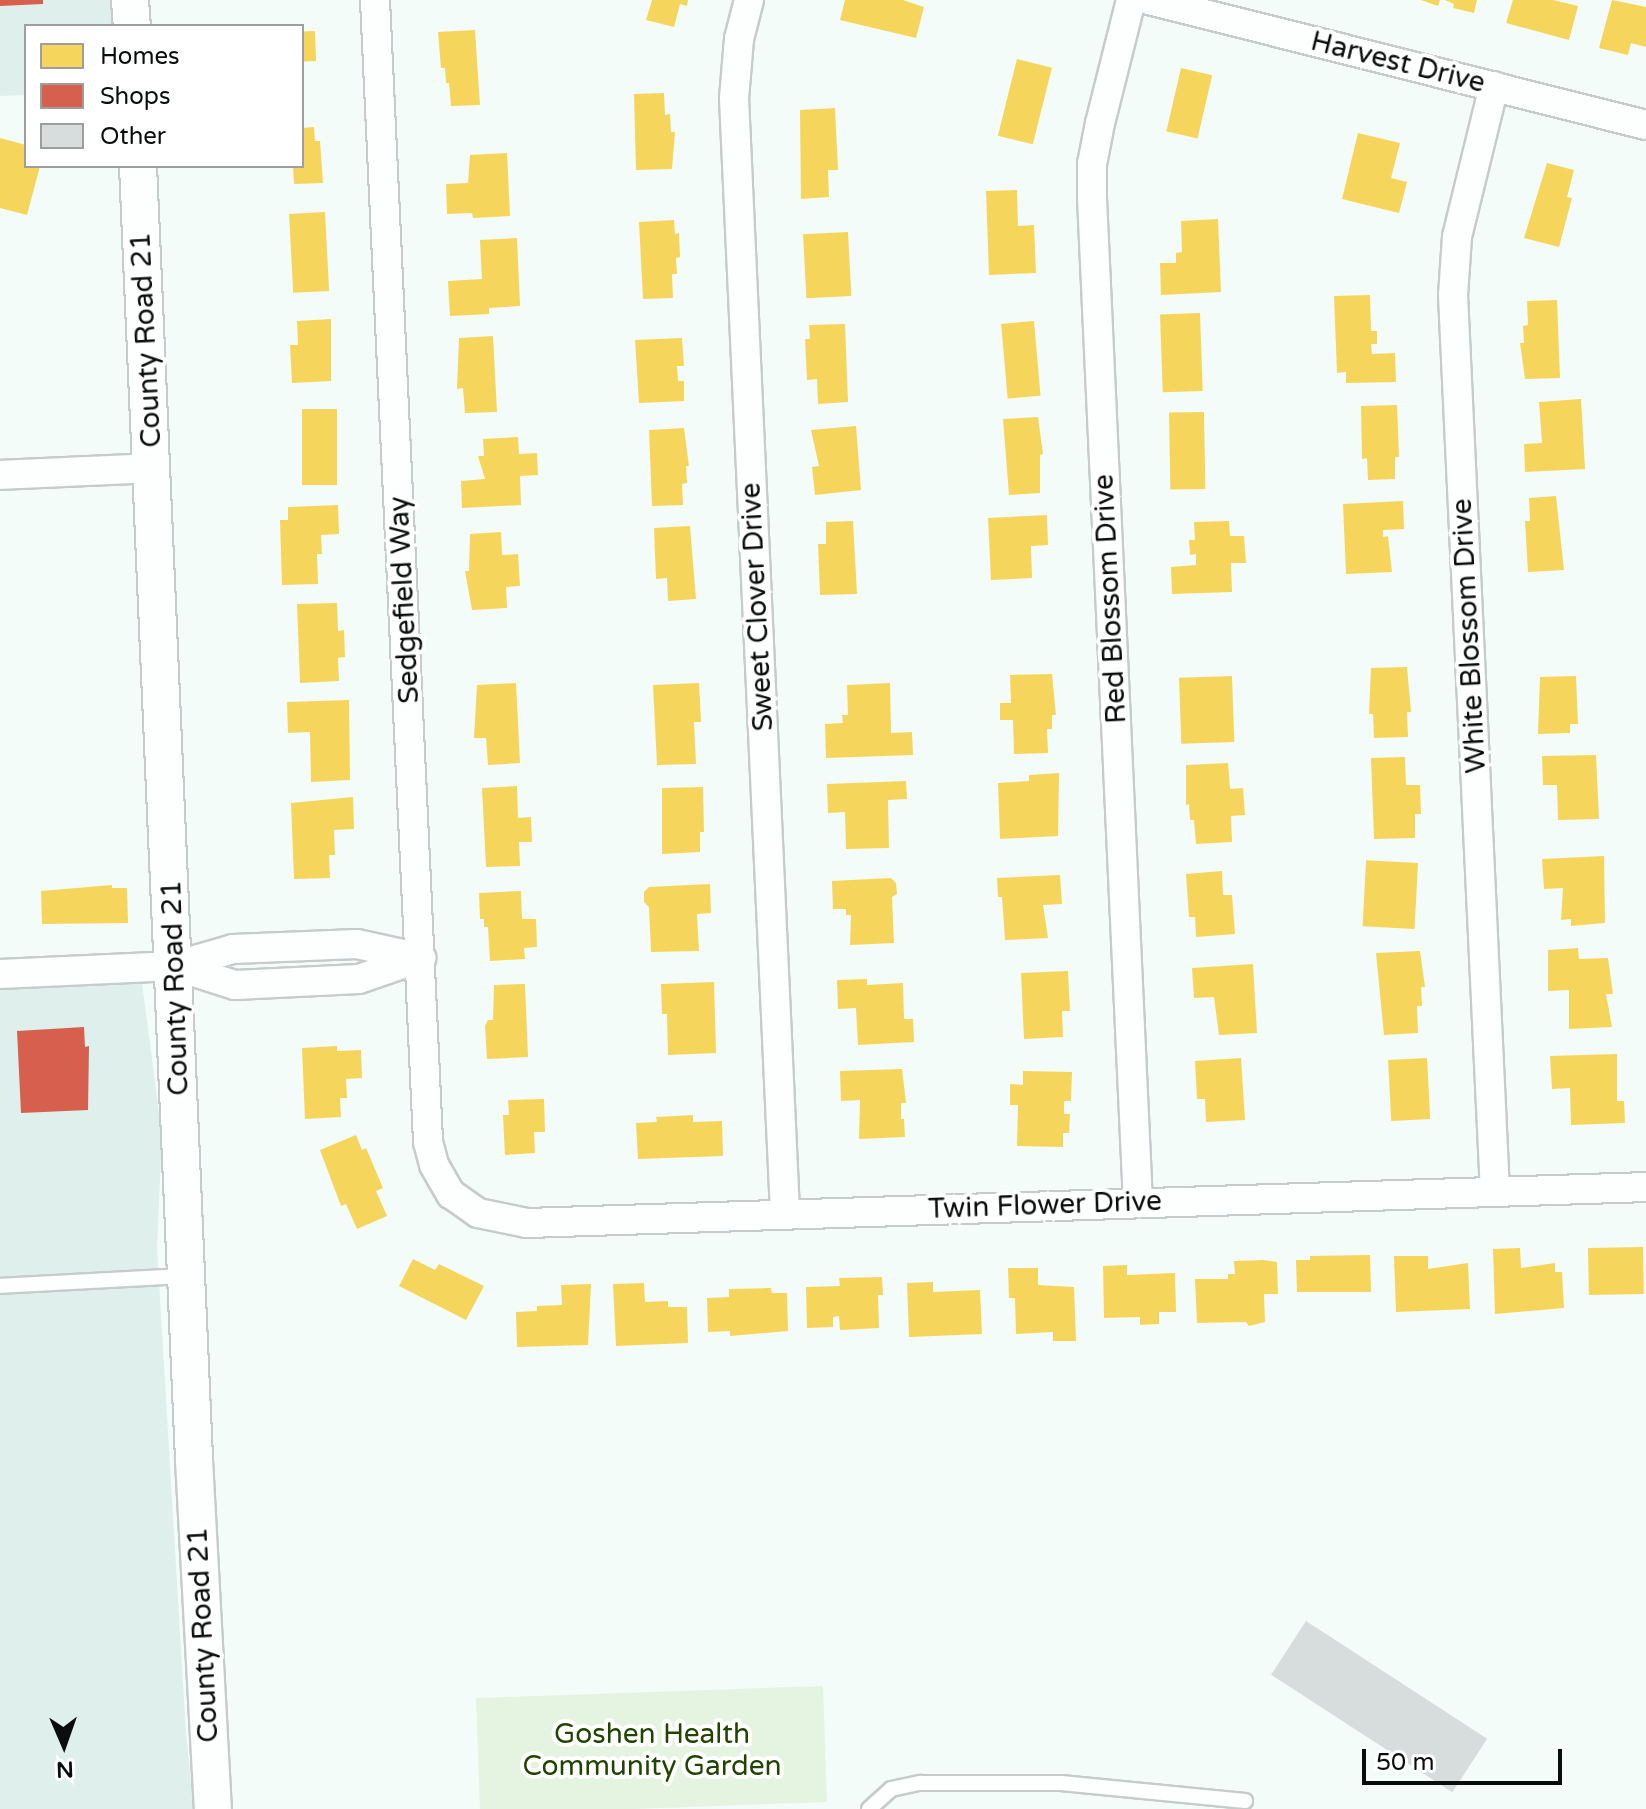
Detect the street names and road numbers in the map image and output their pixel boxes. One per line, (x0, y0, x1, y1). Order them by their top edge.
street label: Harvest Drive (1307, 24, 1489, 100)
street label: County Road 21 (124, 232, 168, 448)
street label: Red Blossom Drive (1087, 473, 1133, 725)
street label: Sweet Clover Drive (734, 482, 780, 732)
street label: Sedgefield Way (382, 495, 426, 705)
street label: White Blossom Drive (1445, 498, 1493, 774)
street label: County Road 21 (154, 880, 196, 1096)
street label: Twin Flower Drive (928, 1184, 1162, 1226)
street label: County Road 21 (181, 1527, 225, 1743)

